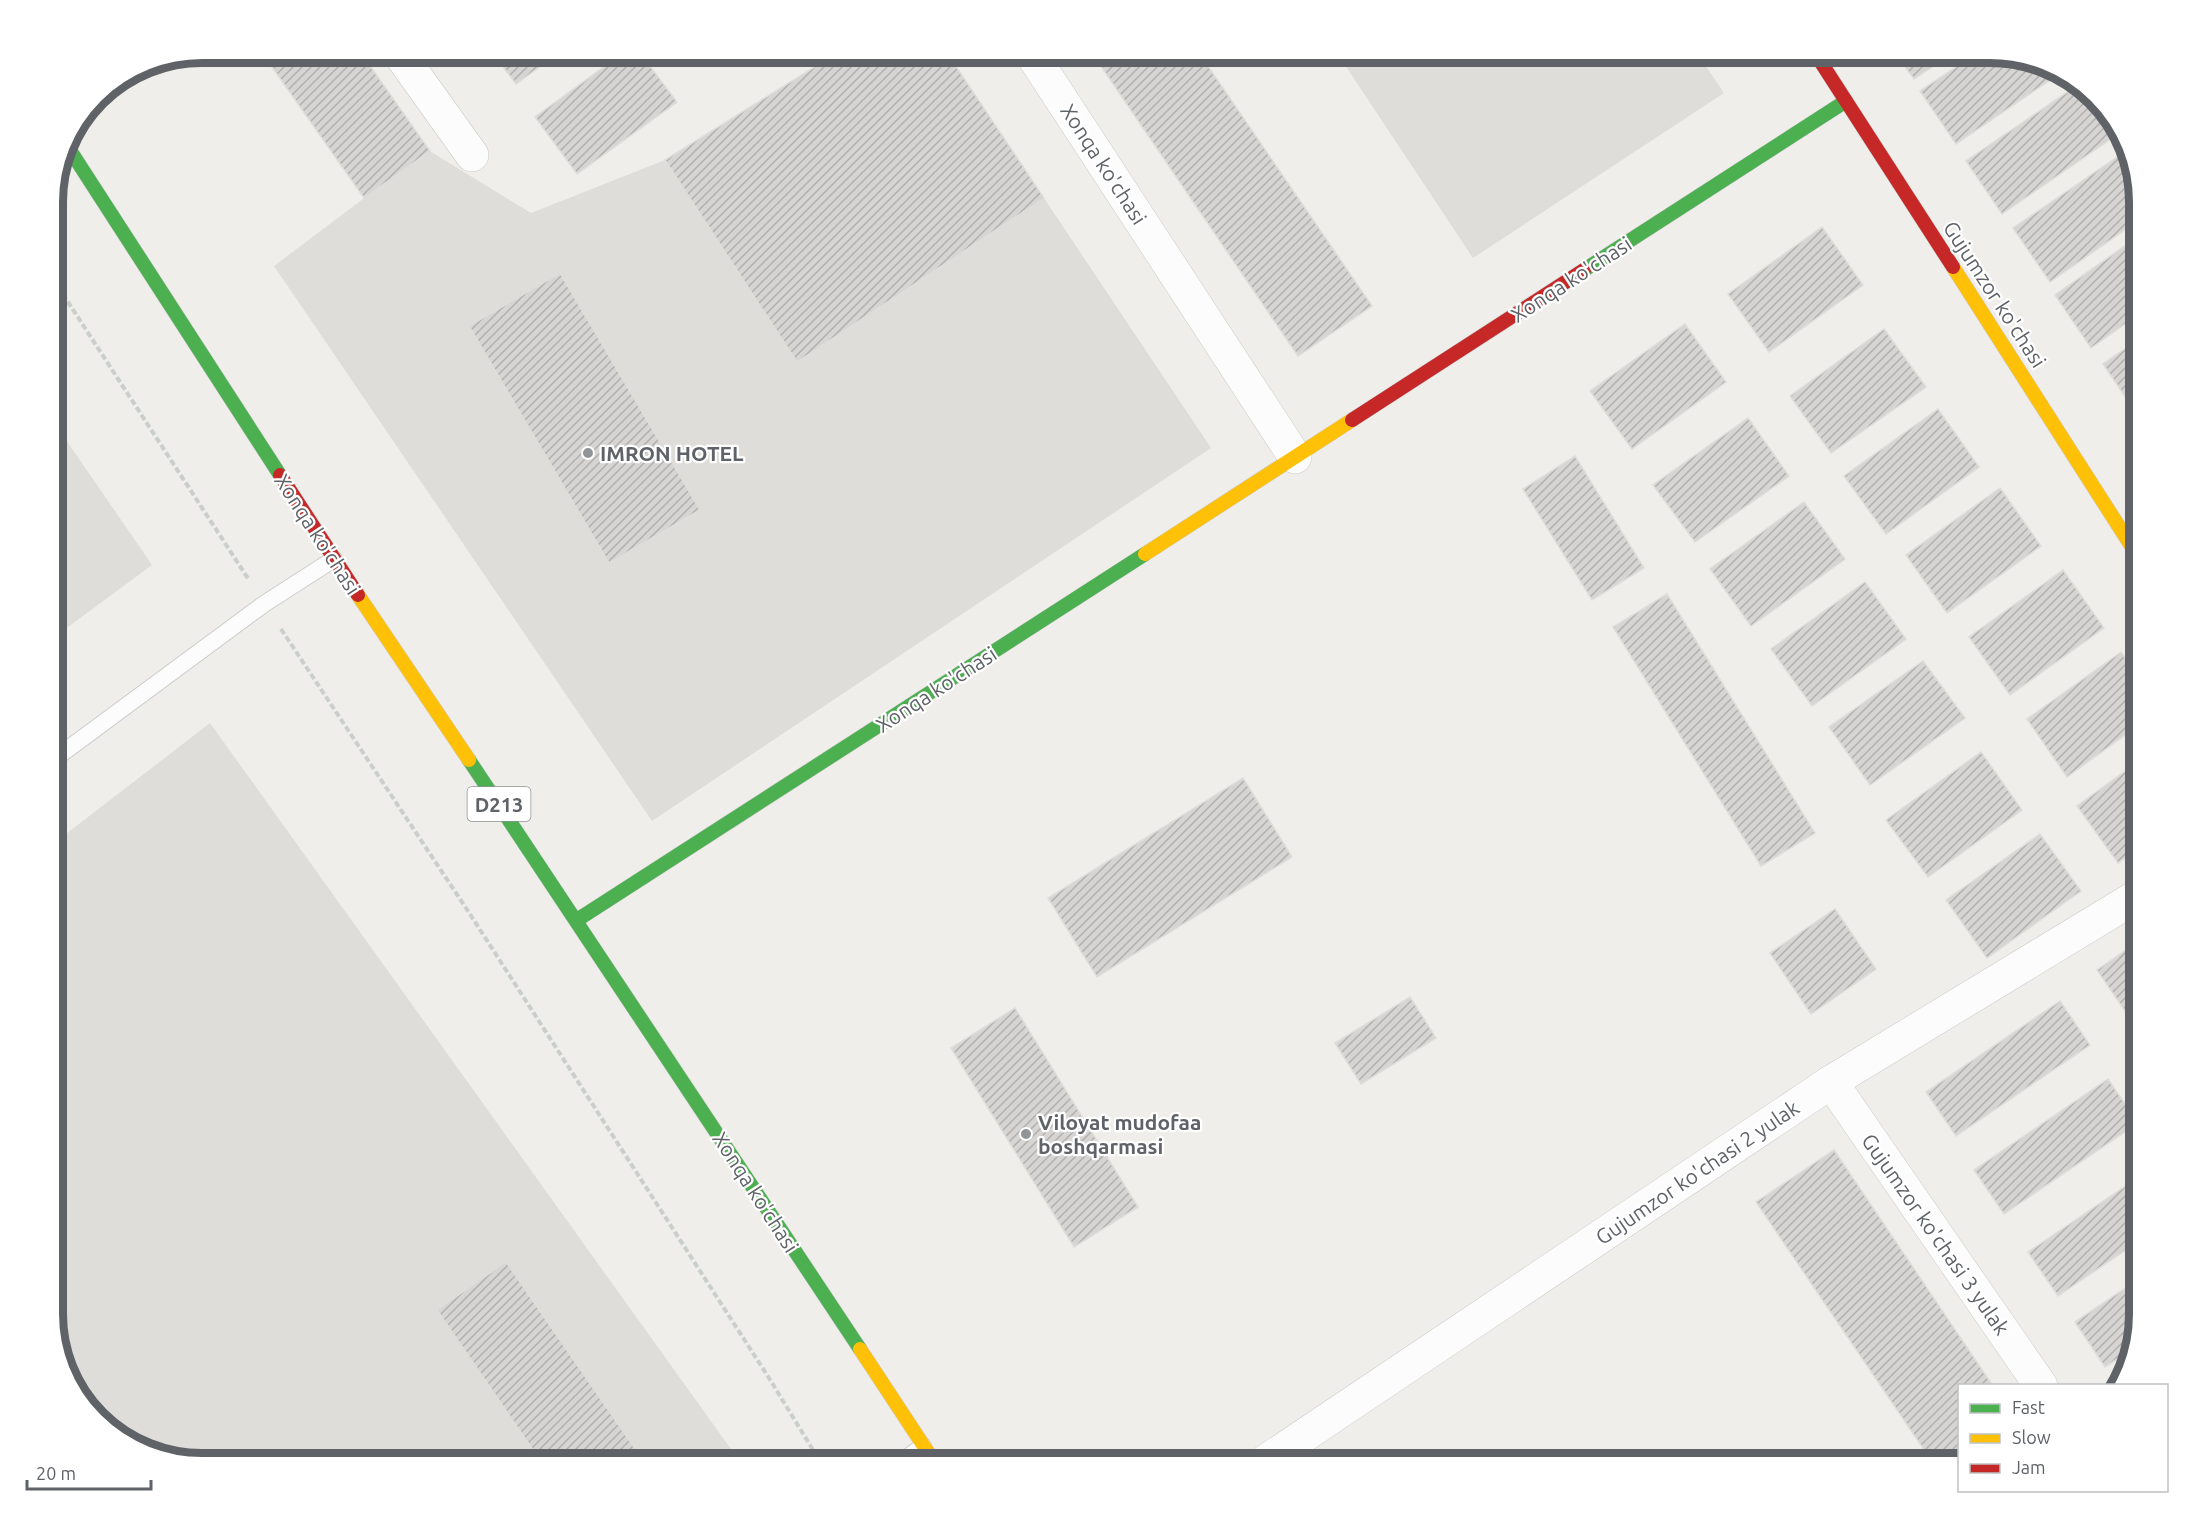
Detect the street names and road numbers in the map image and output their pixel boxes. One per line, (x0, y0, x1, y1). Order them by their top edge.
street label: Xonqa ko'chasi (1056, 99, 1152, 229)
street label: Gujumzor ko'chasi (1939, 216, 2051, 372)
street label: Xonqa ko'chasi (1506, 231, 1636, 327)
street label: Xonqa ko'chasi (270, 469, 366, 599)
street label: Xonqa ko'chasi (871, 641, 1001, 737)
road number: D213 (468, 787, 530, 821)
street label: Gujumzor ko'chasi 2 yulak (1591, 1095, 1804, 1249)
street label: Xonqa ko'chasi (708, 1127, 804, 1257)
street label: Gujumzor ko'chasi 3 yulak (1857, 1129, 2015, 1340)

